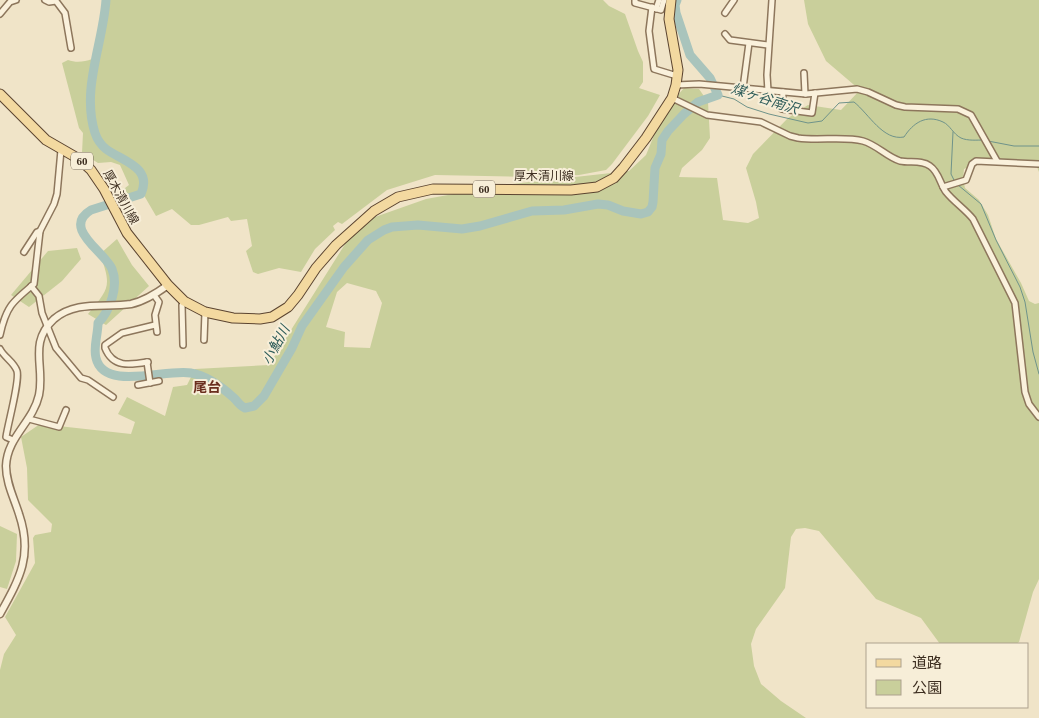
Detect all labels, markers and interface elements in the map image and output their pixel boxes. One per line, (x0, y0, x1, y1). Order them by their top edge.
water label: 煤ヶ谷南沢 (729, 81, 803, 118)
road number: 60 (71, 153, 93, 170)
street label: 厚木清川線 (100, 167, 142, 227)
street label: 厚木清川線 (514, 169, 574, 183)
road number: 60 (473, 180, 495, 198)
water label: 小鮎川 (260, 321, 293, 367)
district label: 尾台 (193, 380, 221, 395)
legend (866, 643, 1029, 708)
text: 道路 (912, 655, 942, 671)
text: 公園 (912, 680, 942, 696)

